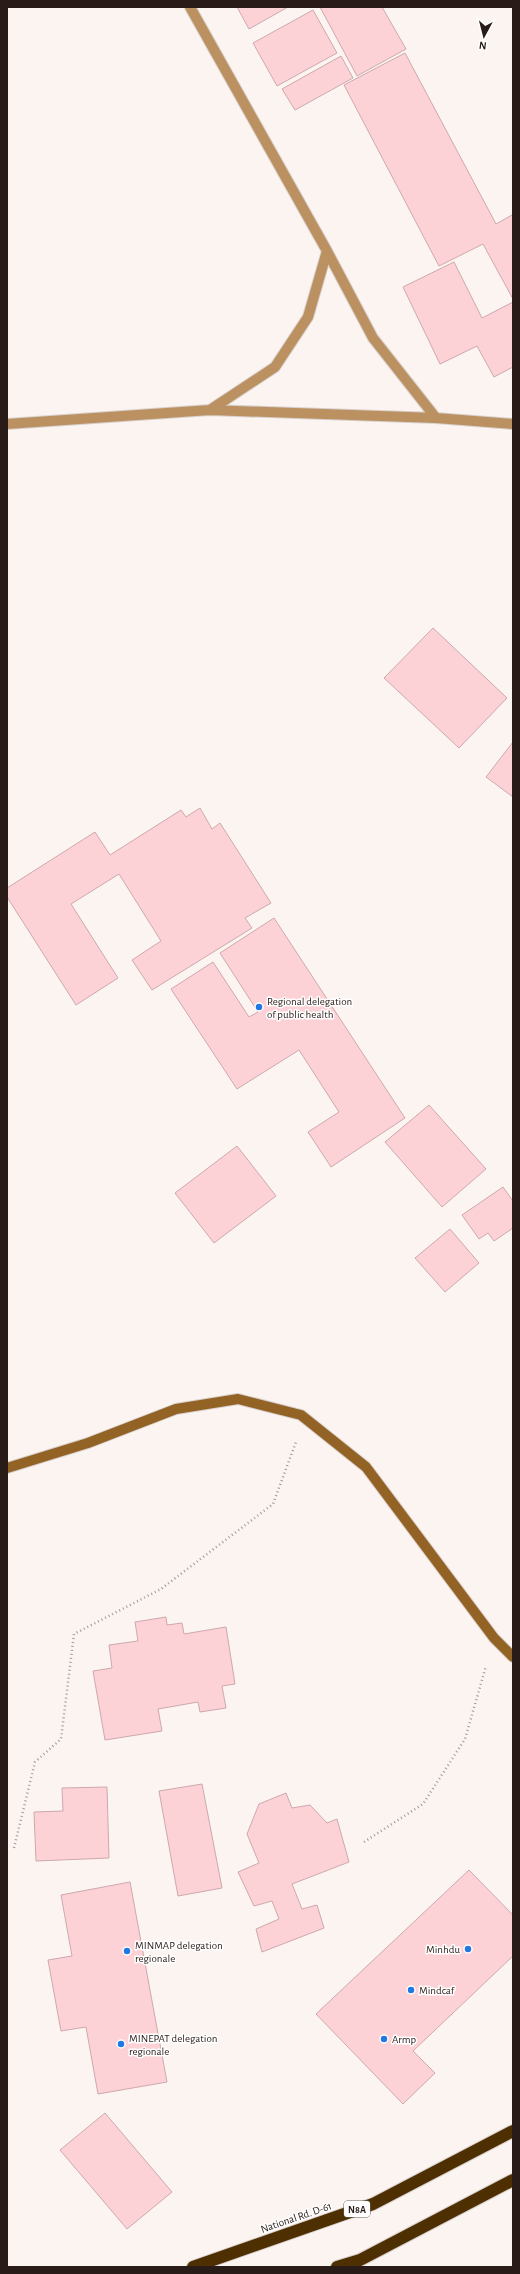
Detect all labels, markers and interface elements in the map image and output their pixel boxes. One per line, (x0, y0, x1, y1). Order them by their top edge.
north arrow (464, 16, 504, 56)
text: N (478, 40, 487, 51)
place label: Regional delegation of public health (267, 996, 352, 1020)
marker: Regional delegation of public health (254, 1002, 264, 1012)
place label: MINMAP delegation regionale (135, 1940, 223, 1964)
place label: Minhdu (426, 1944, 460, 1955)
marker: Minhdu (463, 1944, 473, 1954)
marker: MINMAP delegation regionale (122, 1946, 132, 1956)
marker: Mindcaf (406, 1985, 416, 1995)
place label: Mindcaf (419, 1985, 455, 1996)
place label: MINEPAT delegation regionale (129, 2033, 217, 2057)
marker: Armp (379, 2034, 389, 2044)
place label: Armp (392, 2034, 417, 2045)
marker: MINEPAT delegation regionale (116, 2039, 126, 2049)
street label: National Rd. D-61 (259, 2200, 333, 2235)
road number: N8A (344, 2201, 370, 2217)

